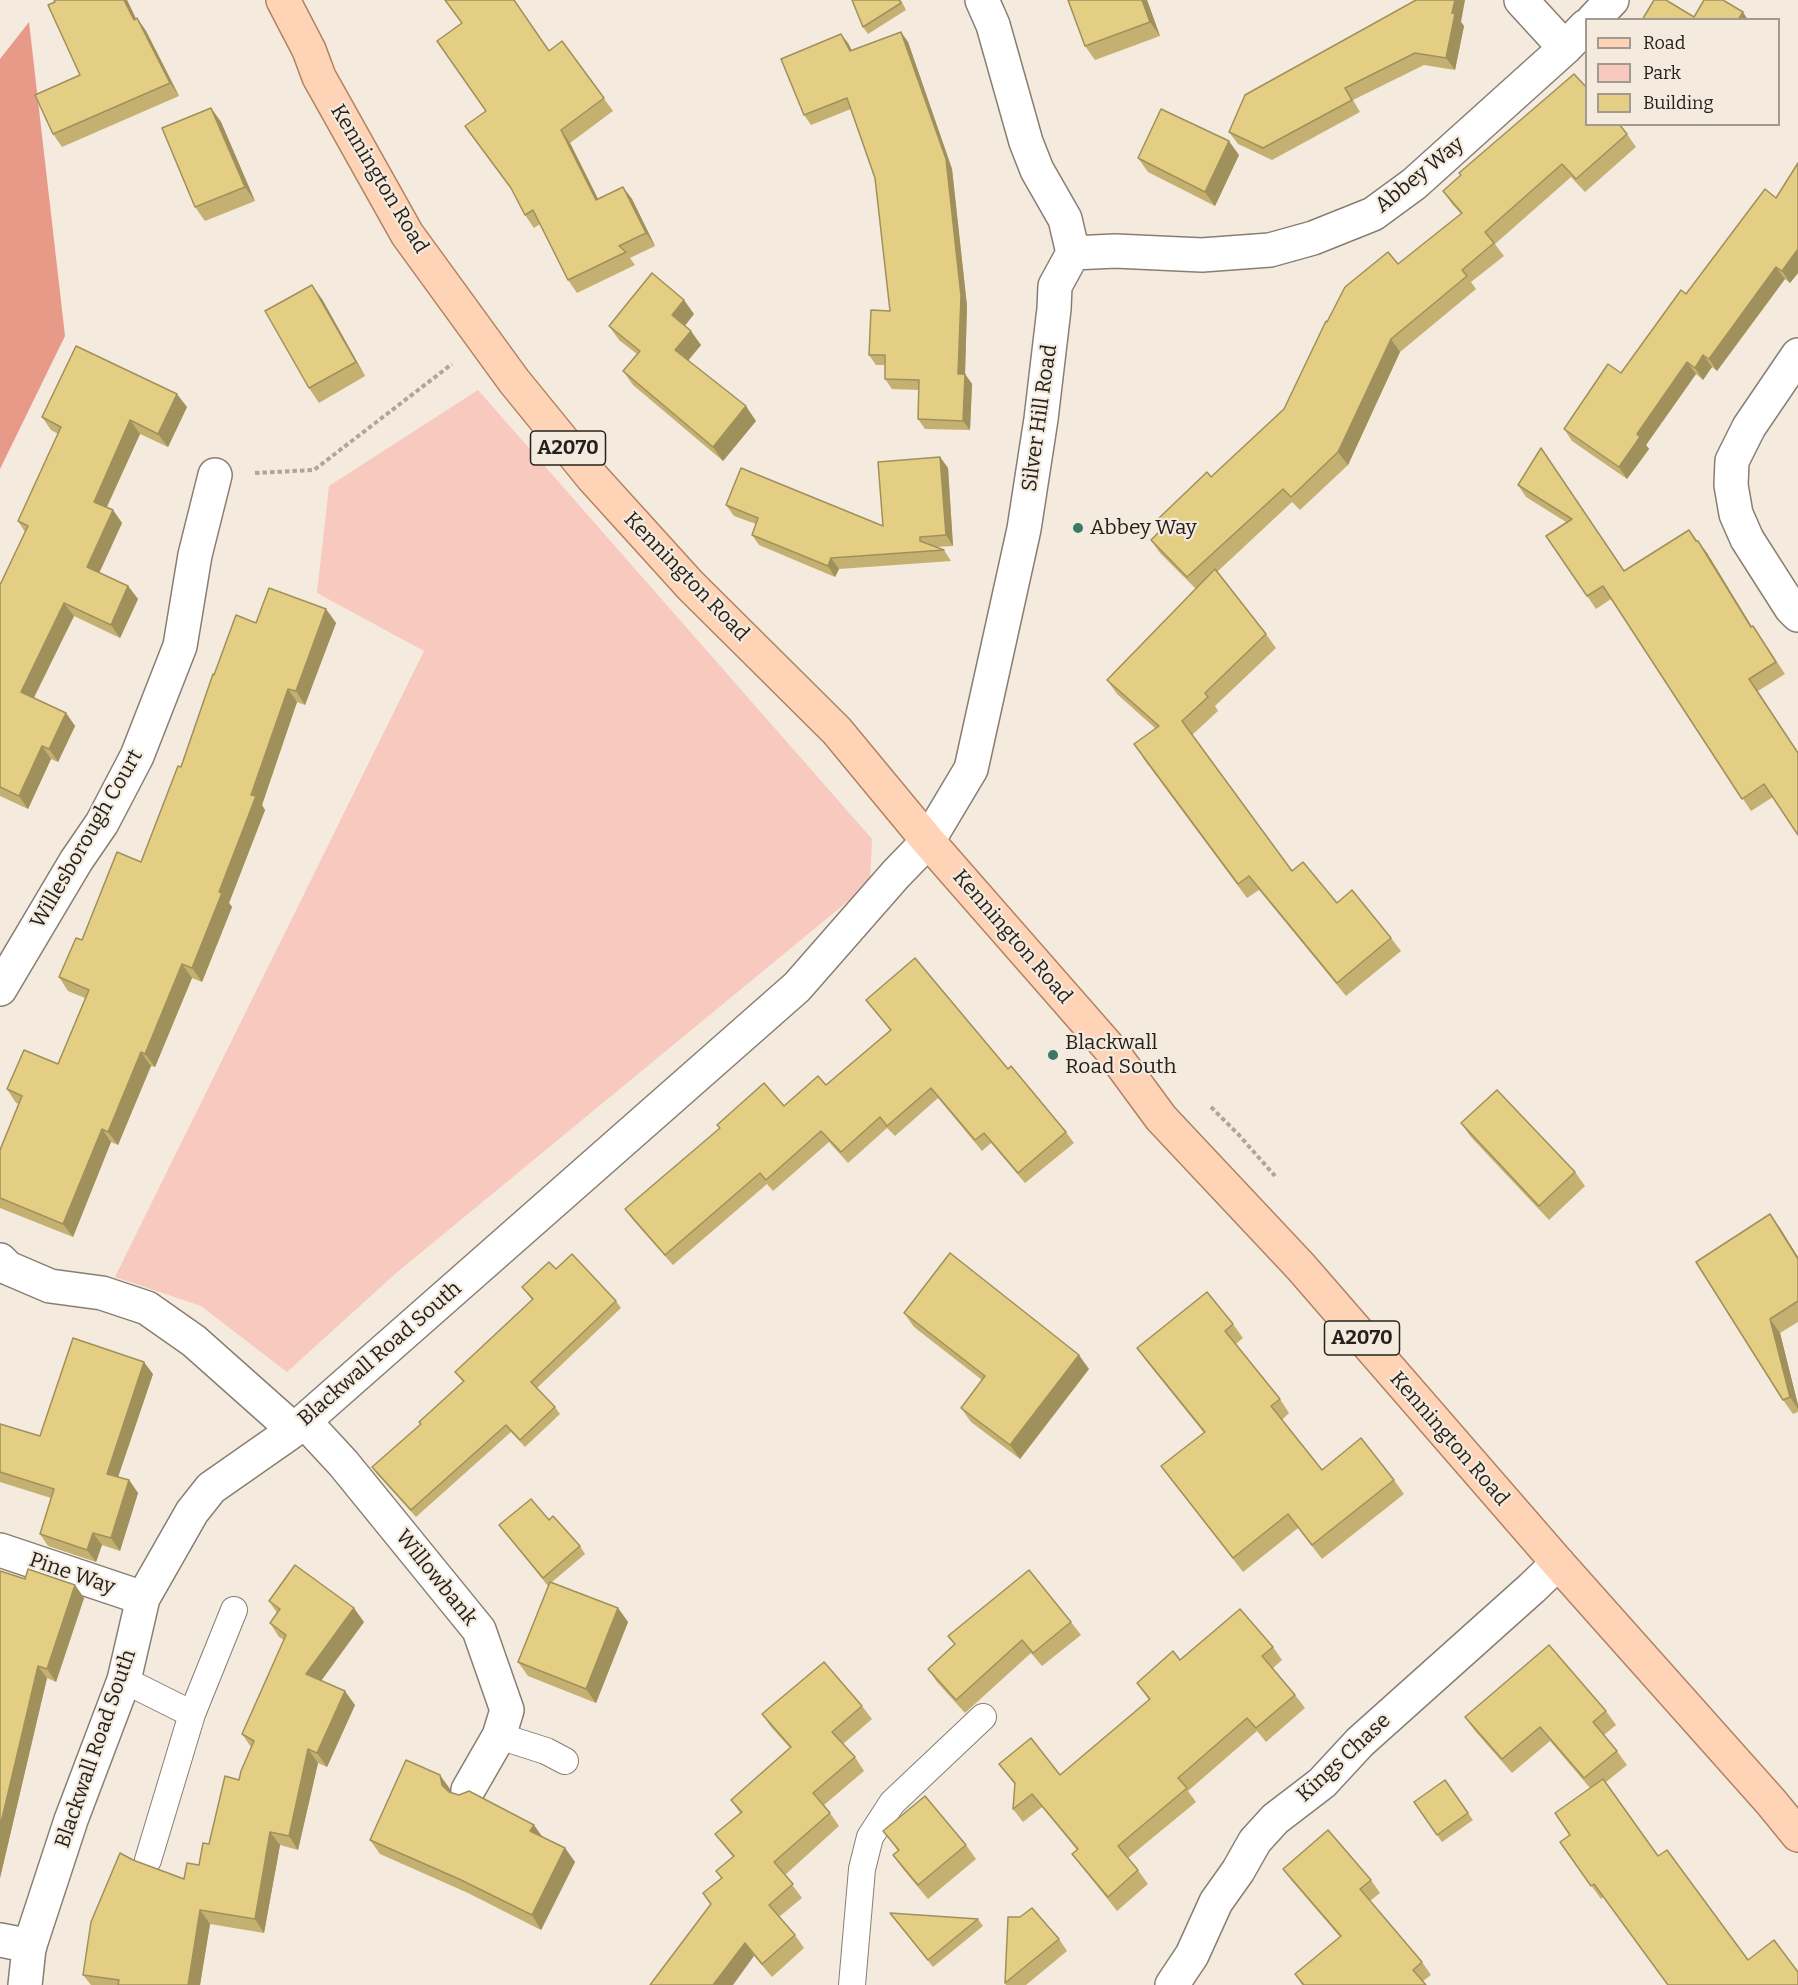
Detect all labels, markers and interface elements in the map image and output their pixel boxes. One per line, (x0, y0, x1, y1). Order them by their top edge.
legend (1585, 18, 1780, 126)
text: Road (1643, 32, 1685, 54)
text: Park (1643, 62, 1681, 84)
text: Building (1643, 92, 1714, 114)
street label: Kennington Road (325, 100, 433, 258)
street label: Abbey Way (1371, 132, 1469, 218)
street label: Silver Hill Road (1017, 343, 1063, 493)
road number: A2070 (530, 431, 606, 465)
street label: Kennington Road (618, 507, 754, 647)
place label: Abbey Way (1090, 515, 1197, 541)
marker: Abbey Way (1071, 521, 1085, 535)
street label: Willesborough Court (26, 745, 148, 933)
street label: Kennington Road (947, 865, 1077, 1009)
place label: Blackwall Road South (1065, 1030, 1176, 1080)
marker: Blackwall Road South (1046, 1048, 1060, 1062)
street label: Blackwall Road South (293, 1276, 467, 1432)
road number: A2070 (1324, 1321, 1400, 1355)
street label: Kennington Road (1384, 1367, 1514, 1511)
street label: Willowbank (390, 1525, 482, 1631)
street label: Pine Way (26, 1548, 118, 1600)
street label: Blackwall Road South (50, 1646, 142, 1852)
street label: Kings Chase (1292, 1708, 1396, 1808)

